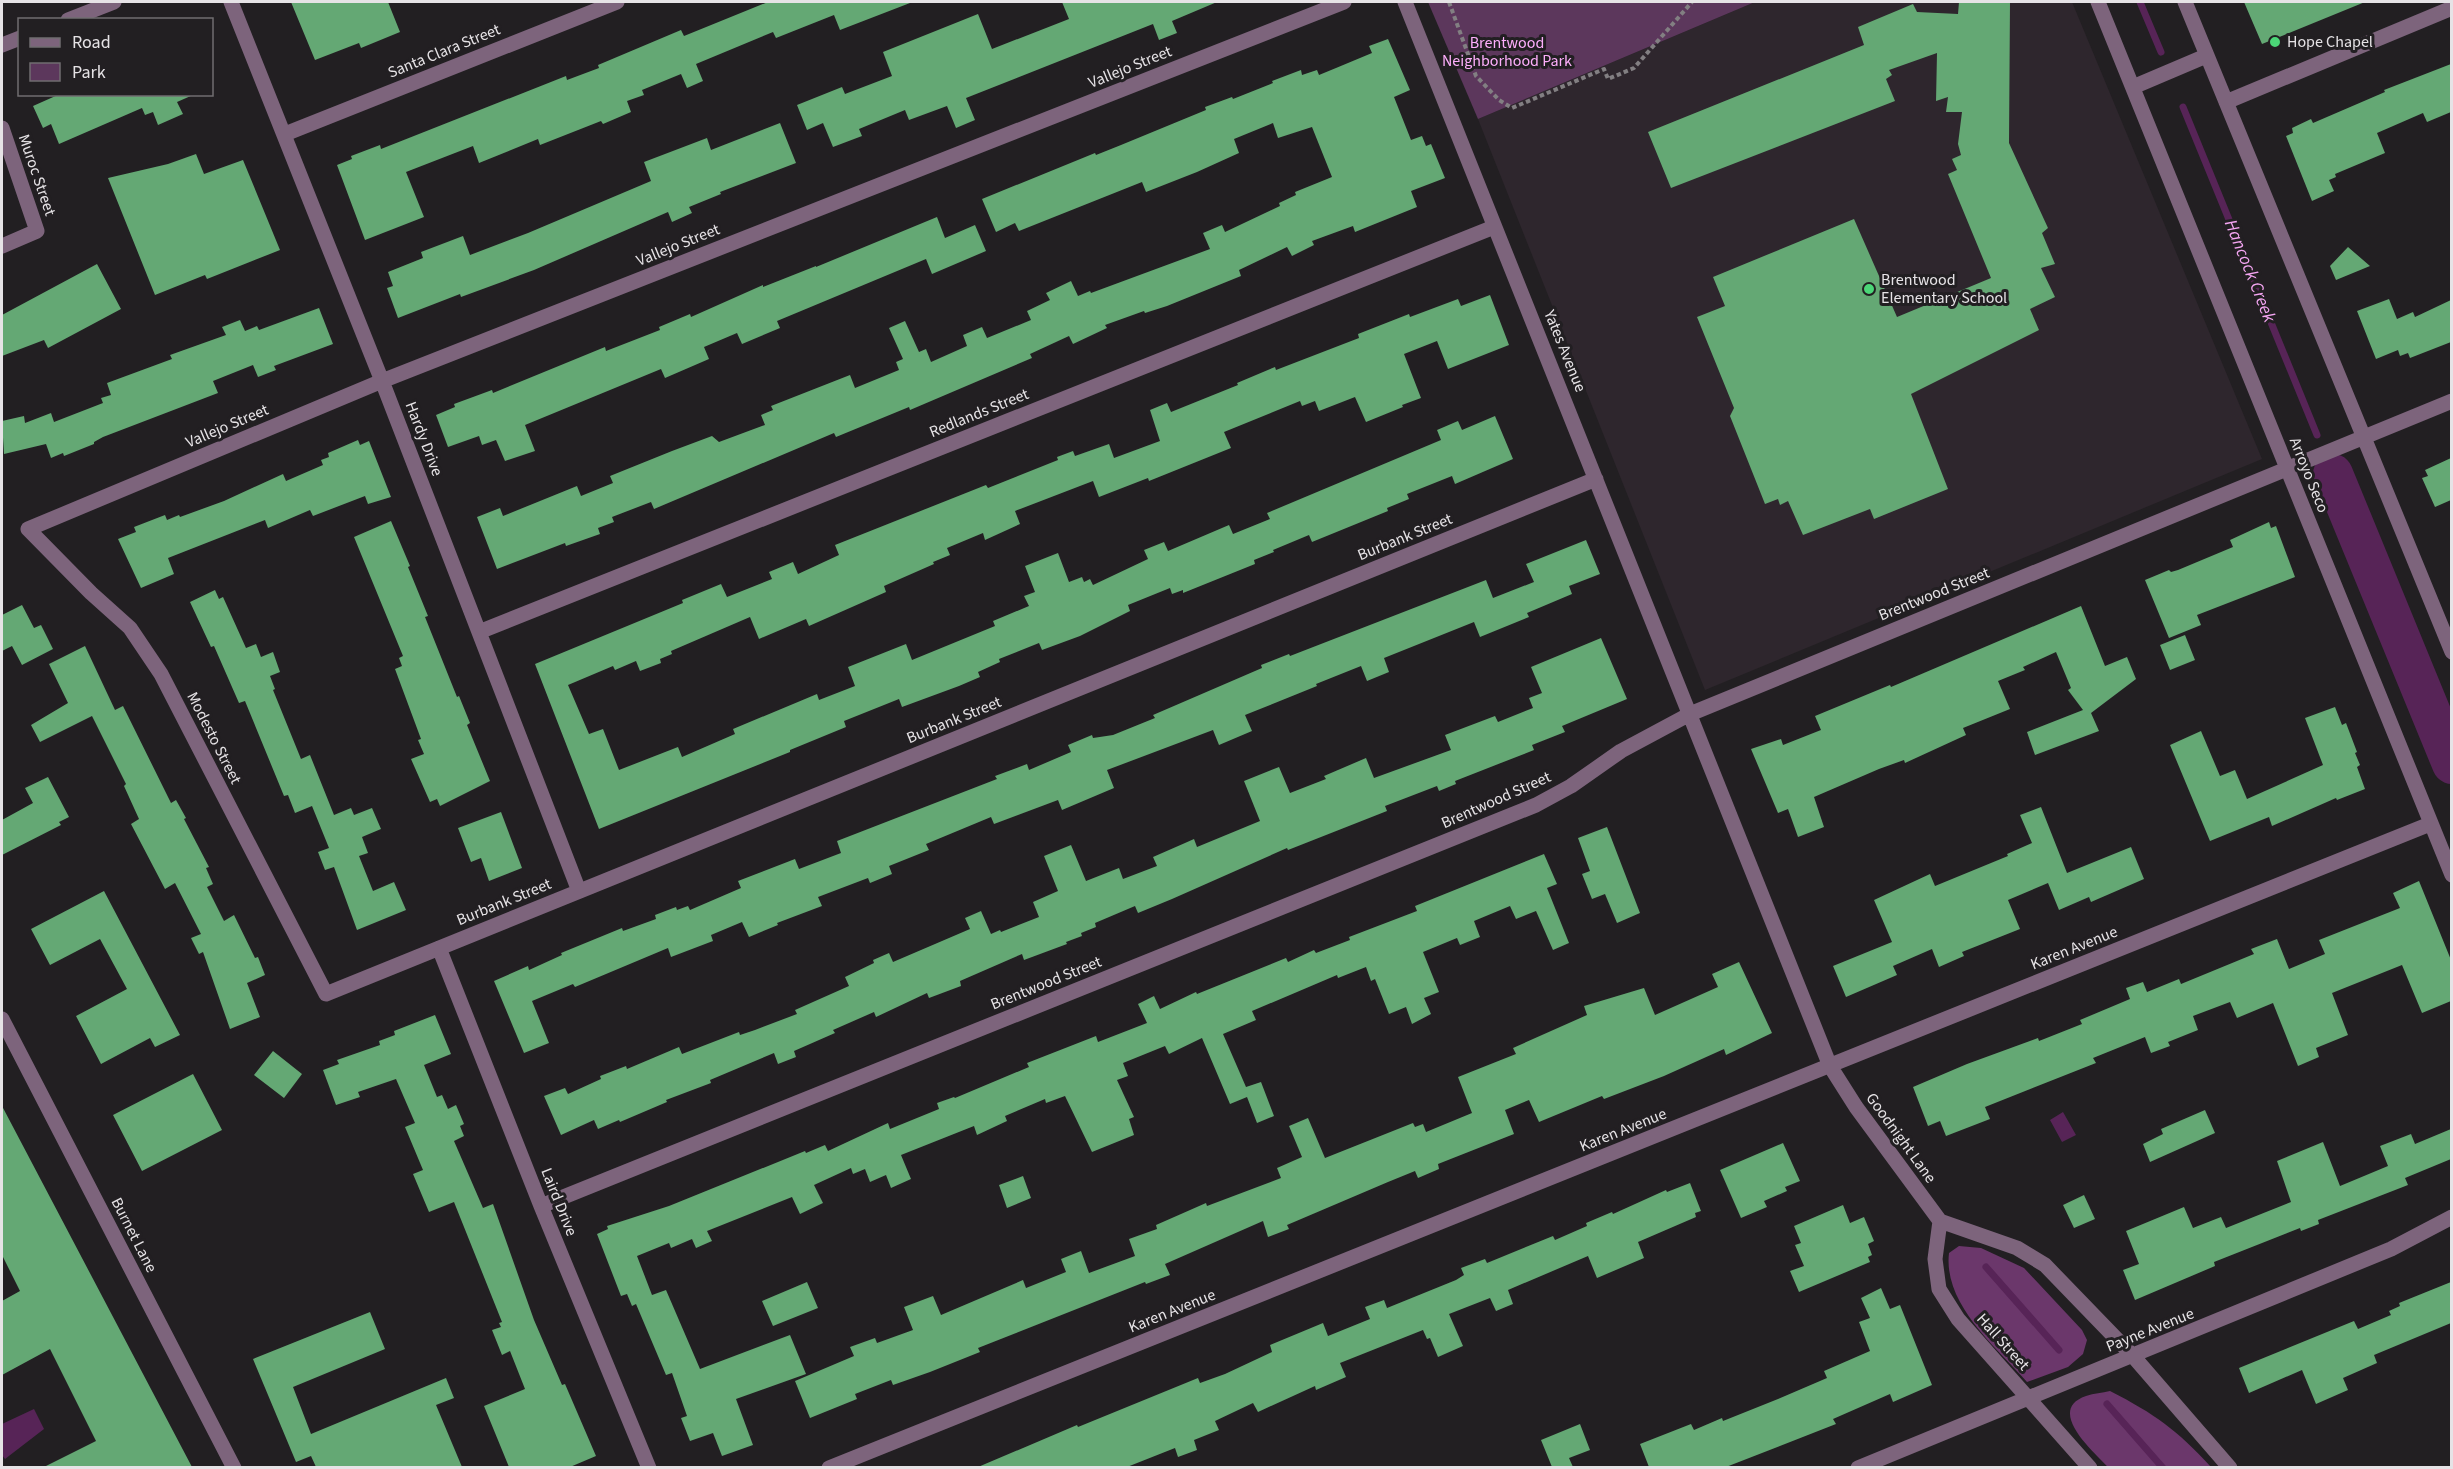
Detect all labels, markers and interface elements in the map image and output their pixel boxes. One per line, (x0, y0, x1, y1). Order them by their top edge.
legend (18, 18, 213, 96)
street label: Santa Clara Street (384, 18, 504, 84)
text: Road (72, 30, 111, 55)
place label: Hope Chapel (2287, 31, 2373, 53)
park label: Brentwood Neighborhood Park (1442, 32, 1572, 72)
marker: Hope Chapel (2268, 35, 2282, 49)
street label: Vallejo Street (1085, 40, 1175, 94)
text: Park (72, 60, 106, 85)
street label: Muroc Street (13, 131, 61, 219)
water label: Hancock Creek (2218, 216, 2282, 327)
street label: Vallejo Street (633, 218, 723, 272)
place label: Brentwood Elementary School (1881, 269, 2007, 309)
marker: Brentwood Elementary School (1862, 282, 1876, 296)
street label: Yates Avenue (1538, 306, 1591, 395)
street label: Redlands Street (926, 383, 1033, 443)
street label: Vallejo Street (182, 398, 272, 453)
street label: Hardy Drive (400, 399, 448, 479)
street label: Arroyo Seco (2284, 434, 2334, 516)
street label: Burbank Street (1354, 508, 1456, 566)
street label: Brentwood Street (1875, 562, 1993, 626)
street label: Modesto Street (181, 688, 247, 788)
street label: Burbank Street (903, 691, 1005, 749)
street label: Brentwood Street (1438, 766, 1555, 834)
street label: Burbank Street (453, 873, 555, 931)
street label: Karen Avenue (2027, 921, 2121, 975)
street label: Brentwood Street (987, 951, 1105, 1015)
street label: Goodnight Lane (1861, 1088, 1941, 1188)
street label: Karen Avenue (1576, 1103, 1670, 1157)
street label: Laird Drive (535, 1165, 583, 1240)
street label: Burnet Lane (106, 1194, 162, 1276)
street label: Karen Avenue (1125, 1284, 1219, 1338)
street label: Payne Avenue (2103, 1302, 2197, 1358)
street label: Hall Street (1971, 1309, 2035, 1376)

